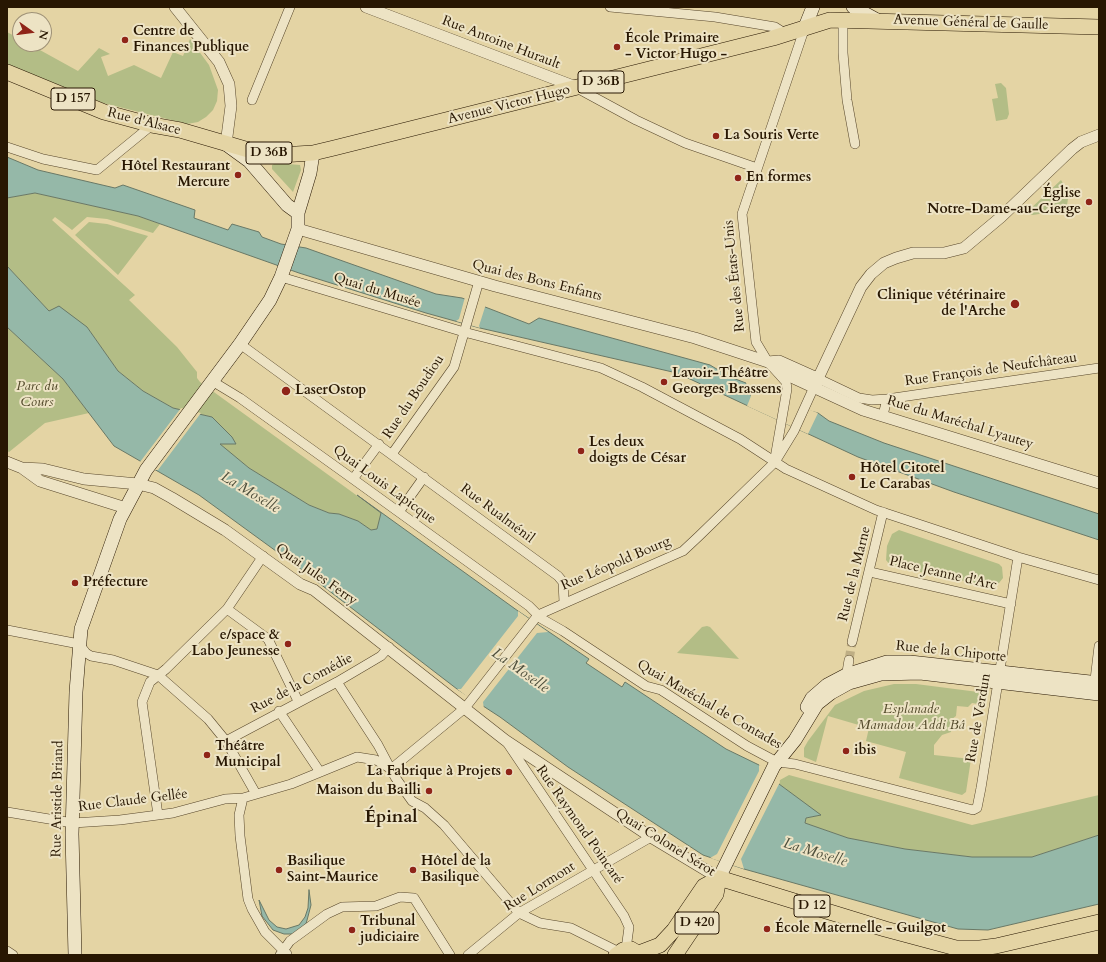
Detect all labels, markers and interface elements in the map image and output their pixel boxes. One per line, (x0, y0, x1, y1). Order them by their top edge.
north arrow (12, 12, 52, 52)
street label: Avenue Général de Gaulle (893, 12, 1049, 34)
street label: Rue Antoine Hurault (439, 13, 563, 73)
place label: Centre de Finances Publique (133, 24, 249, 56)
text: N (35, 28, 52, 41)
place label: École Primaire - Victor Hugo - (625, 31, 727, 64)
marker: Centre de Finances Publique (120, 35, 130, 45)
marker: École Primaire - Victor Hugo - (612, 42, 622, 52)
road number: D 36B (578, 71, 624, 93)
street label: Avenue Victor Hugo (446, 82, 572, 128)
road number: D 157 (51, 88, 95, 110)
street label: Rue d'Alsace (106, 105, 182, 139)
place label: La Souris Verte (724, 128, 819, 144)
marker: La Souris Verte (711, 131, 721, 141)
road number: D 36B (246, 142, 292, 164)
place label: Hôtel Restaurant Mercure (121, 159, 230, 192)
marker: Hôtel Restaurant Mercure (233, 170, 243, 180)
place label: En formes (746, 170, 811, 186)
marker: En formes (733, 173, 743, 183)
place label: Église Notre-Dame-au-Cierge (927, 186, 1081, 218)
marker: Église Notre-Dame-au-Cierge (1084, 197, 1094, 207)
street label: Rue des États-Unis (721, 219, 749, 333)
street label: Quai des Bons Enfants (470, 257, 604, 305)
street label: Quai du Musée (331, 270, 423, 312)
place label: Clinique vétérinaire de l'Arche (877, 288, 1006, 320)
marker: Clinique vétérinaire de l'Arche (1009, 298, 1021, 310)
street label: Rue François de Neufchâteau (904, 350, 1078, 390)
street label: Rue du Boudiou (380, 352, 448, 442)
place label: Lavoir-Théâtre Georges Brassens (672, 366, 781, 398)
marker: Lavoir-Théâtre Georges Brassens (659, 377, 669, 387)
park label: Parc du Cours (16, 379, 58, 412)
place label: LaserOstop (295, 383, 366, 399)
marker: LaserOstop (280, 385, 292, 397)
street label: Rue du Maréchal Lyautey (885, 393, 1035, 453)
place label: Les deux doigts de César (589, 435, 686, 468)
street label: Quai Louis Lapicque (329, 442, 439, 528)
marker: Les deux doigts de César (576, 446, 586, 456)
place label: Hôtel Citotel Le Carabas (860, 461, 945, 494)
water label: La Moselle (217, 468, 283, 518)
marker: Hôtel Citotel Le Carabas (847, 472, 857, 482)
street label: Rue Rualménil (457, 481, 537, 547)
street label: Rue de la Marne (835, 525, 875, 623)
street label: Rue Léopold Bourg (559, 533, 673, 595)
street label: Quai Jules Ferry (272, 541, 360, 609)
street label: Place Jeanne d'Arc (888, 553, 998, 595)
place label: Préfecture (83, 575, 148, 591)
marker: Préfecture (70, 578, 80, 588)
place label: e/space & Labo Jeunesse (191, 628, 280, 660)
street label: Rue de la Chipotte (895, 638, 1007, 666)
marker: e/space & Labo Jeunesse (283, 639, 293, 649)
water label: La Moselle (488, 645, 552, 697)
street label: Rue de la Comédie (248, 650, 356, 718)
street label: Quai Maréchal de Contades (634, 657, 784, 753)
street label: Rue de Verdun (963, 672, 995, 764)
park label: Esplanade Mamadou Addi Bâ (857, 702, 965, 734)
place label: Théâtre Municipal (215, 739, 280, 772)
street label: Rue Aristide Briand (49, 740, 67, 858)
place label: ibis (854, 743, 876, 759)
marker: ibis (841, 746, 851, 756)
marker: Théâtre Municipal (202, 750, 212, 760)
street label: Rue Raymond Poincaré (532, 762, 626, 888)
place label: La Fabrique à Projets (367, 764, 501, 780)
marker: La Fabrique à Projets (504, 767, 514, 777)
place label: Maison du Bailli (316, 783, 421, 799)
street label: Rue Claude Gellée (77, 786, 189, 816)
marker: Maison du Bailli (424, 786, 434, 796)
street label: Quai Colonel Sérot (612, 805, 718, 881)
district label: Épinal (364, 807, 418, 829)
water label: La Moselle (781, 835, 849, 871)
place label: Basilique Saint-Maurice (287, 854, 378, 886)
place label: Hôtel de la Basilique (421, 854, 491, 886)
street label: Rue Lormont (501, 859, 579, 915)
marker: Basilique Saint-Maurice (274, 865, 284, 875)
marker: Hôtel de la Basilique (408, 865, 418, 875)
road number: D 12 (794, 895, 830, 917)
road number: D 420 (675, 912, 719, 934)
place label: Tribunal judiciaire (360, 914, 420, 946)
place label: École Maternelle - Guilgot (775, 921, 946, 937)
marker: École Maternelle - Guilgot (762, 924, 772, 934)
marker: Tribunal judiciaire (347, 925, 357, 935)

